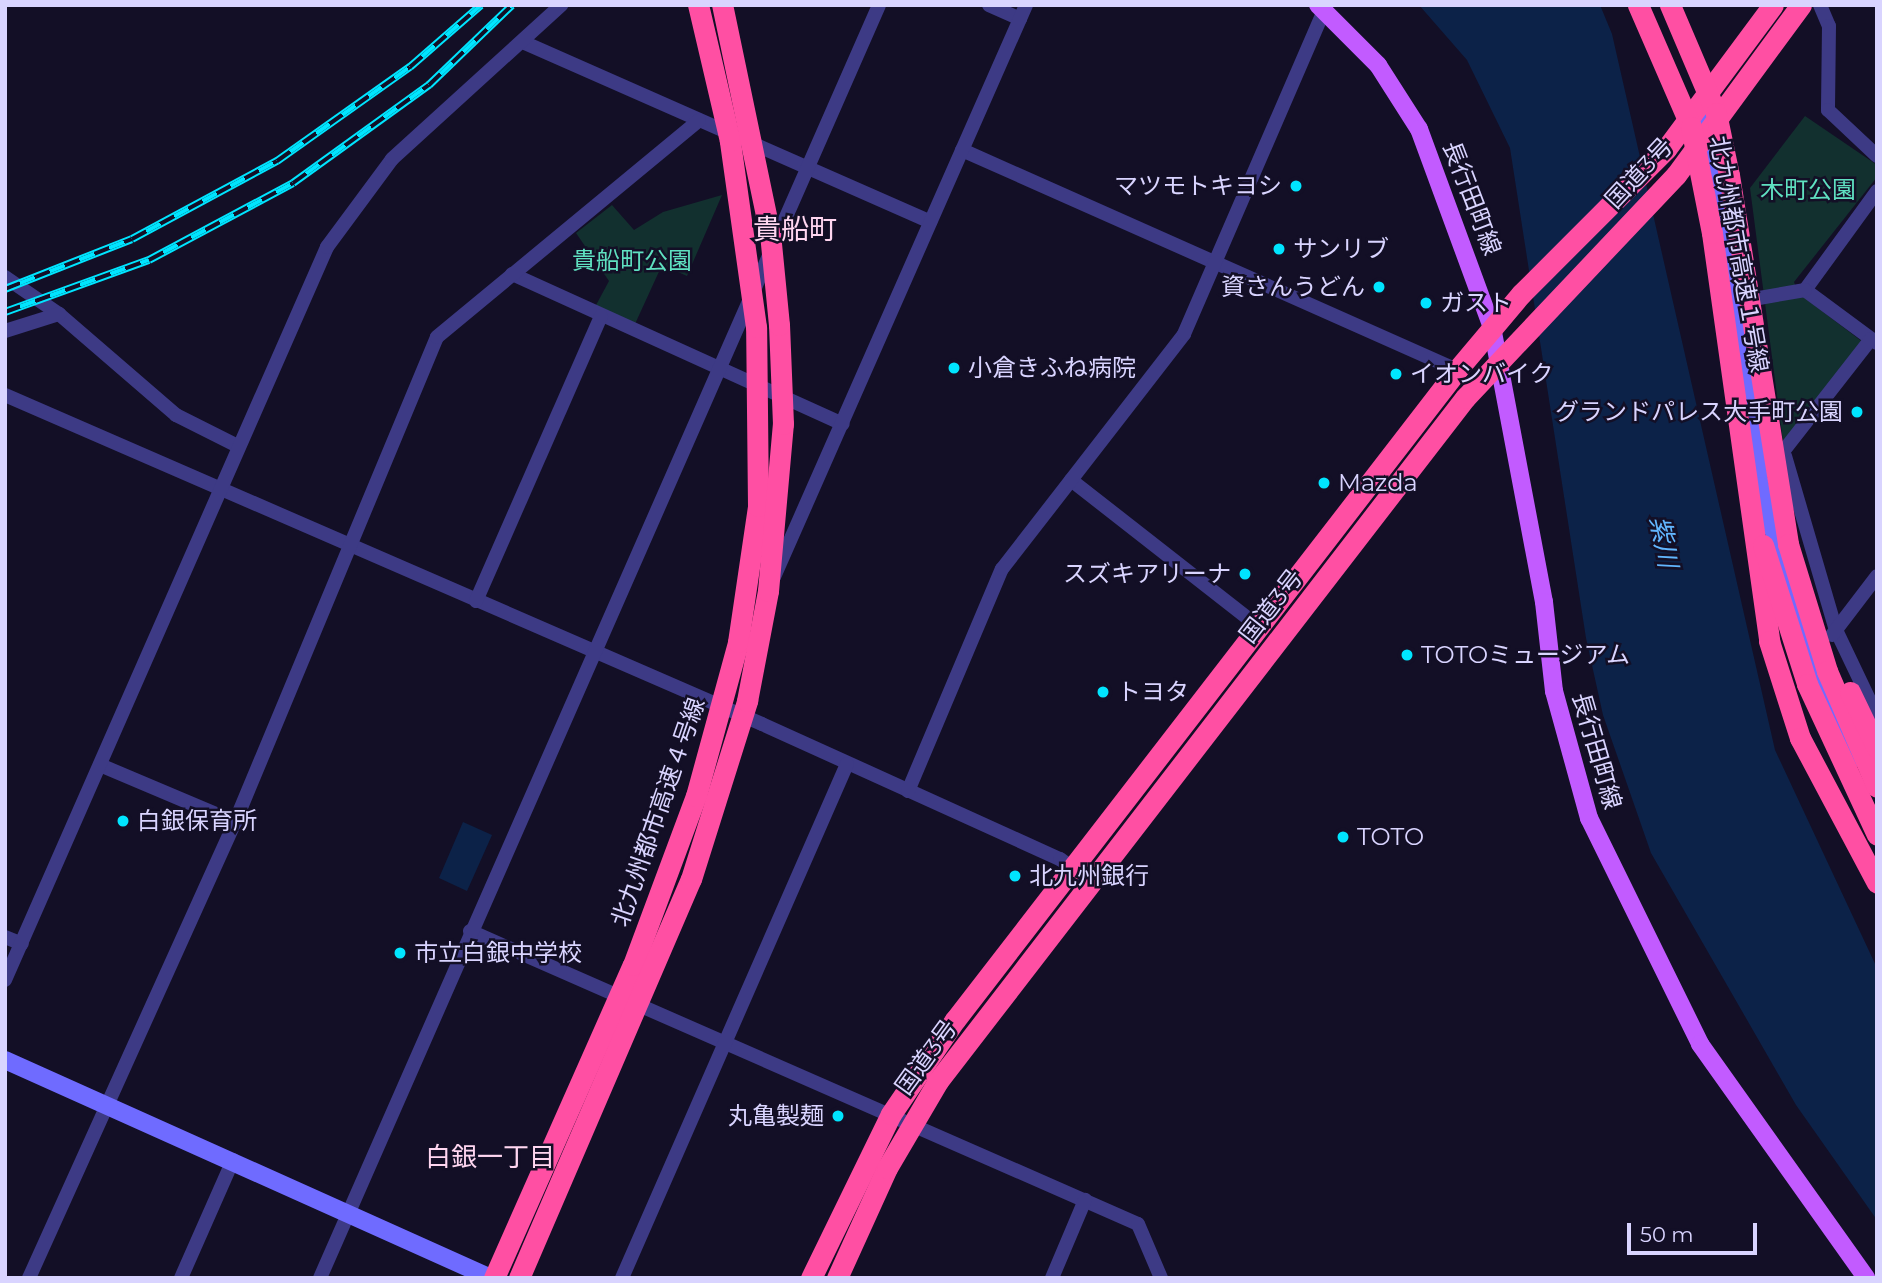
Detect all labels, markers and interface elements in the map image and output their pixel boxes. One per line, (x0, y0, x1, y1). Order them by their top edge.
street label: 国道3号 (1599, 132, 1679, 214)
street label: 北九州都市高速１号線 (1704, 133, 1774, 375)
street label: 長行田町線 (1437, 137, 1507, 259)
place label: マツモトキヨシ (1114, 172, 1282, 200)
park label: 木町公園 (1760, 176, 1856, 204)
marker: マツモトキヨシ (1288, 178, 1304, 194)
district label: 貴船町 (753, 212, 837, 246)
place label: サンリブ (1293, 235, 1389, 263)
marker: サンリブ (1271, 241, 1287, 257)
park label: 貴船町公園 (572, 247, 692, 275)
place label: 資さんうどん (1221, 273, 1365, 301)
marker: 資さんうどん (1371, 279, 1387, 295)
place label: ガスト (1440, 289, 1512, 317)
marker: ガスト (1418, 295, 1434, 311)
place label: 小倉きふね病院 (968, 354, 1136, 382)
marker: 小倉きふね病院 (946, 360, 962, 376)
place label: イオンバイク (1410, 360, 1554, 388)
marker: イオンバイク (1388, 366, 1404, 382)
place label: グランドパレス大手町公園 (1555, 398, 1843, 426)
marker: グランドパレス大手町公園 (1849, 404, 1865, 420)
place label: Mazda (1338, 469, 1418, 497)
marker: Mazda (1316, 475, 1332, 491)
water label: 紫川 (1643, 514, 1683, 570)
place label: スズキアリーナ (1063, 560, 1231, 588)
street label: 国道3号 (1233, 563, 1309, 649)
marker: スズキアリーナ (1237, 566, 1253, 582)
place label: TOTOミュージアム (1421, 641, 1632, 669)
marker: TOTOミュージアム (1399, 647, 1415, 663)
place label: トヨタ (1117, 678, 1189, 706)
marker: トヨタ (1095, 684, 1111, 700)
street label: 長行田町線 (1567, 689, 1627, 813)
street label: 北九州都市高速４号線 (605, 694, 711, 930)
place label: 白銀保育所 (137, 807, 257, 835)
marker: 白銀保育所 (115, 813, 131, 829)
place label: TOTO (1357, 823, 1424, 851)
marker: TOTO (1335, 829, 1351, 845)
place label: 北九州銀行 (1029, 862, 1149, 890)
marker: 北九州銀行 (1007, 868, 1023, 884)
place label: 市立白銀中学校 (414, 939, 582, 967)
marker: 市立白銀中学校 (392, 945, 408, 961)
street label: 国道3号 (889, 1014, 963, 1100)
place label: 丸亀製麺 (728, 1102, 824, 1130)
marker: 丸亀製麺 (830, 1108, 846, 1124)
district label: 白銀一丁目 (425, 1142, 555, 1174)
scale bar (1630, 1210, 1759, 1254)
text: 50 m (1640, 1222, 1694, 1247)

